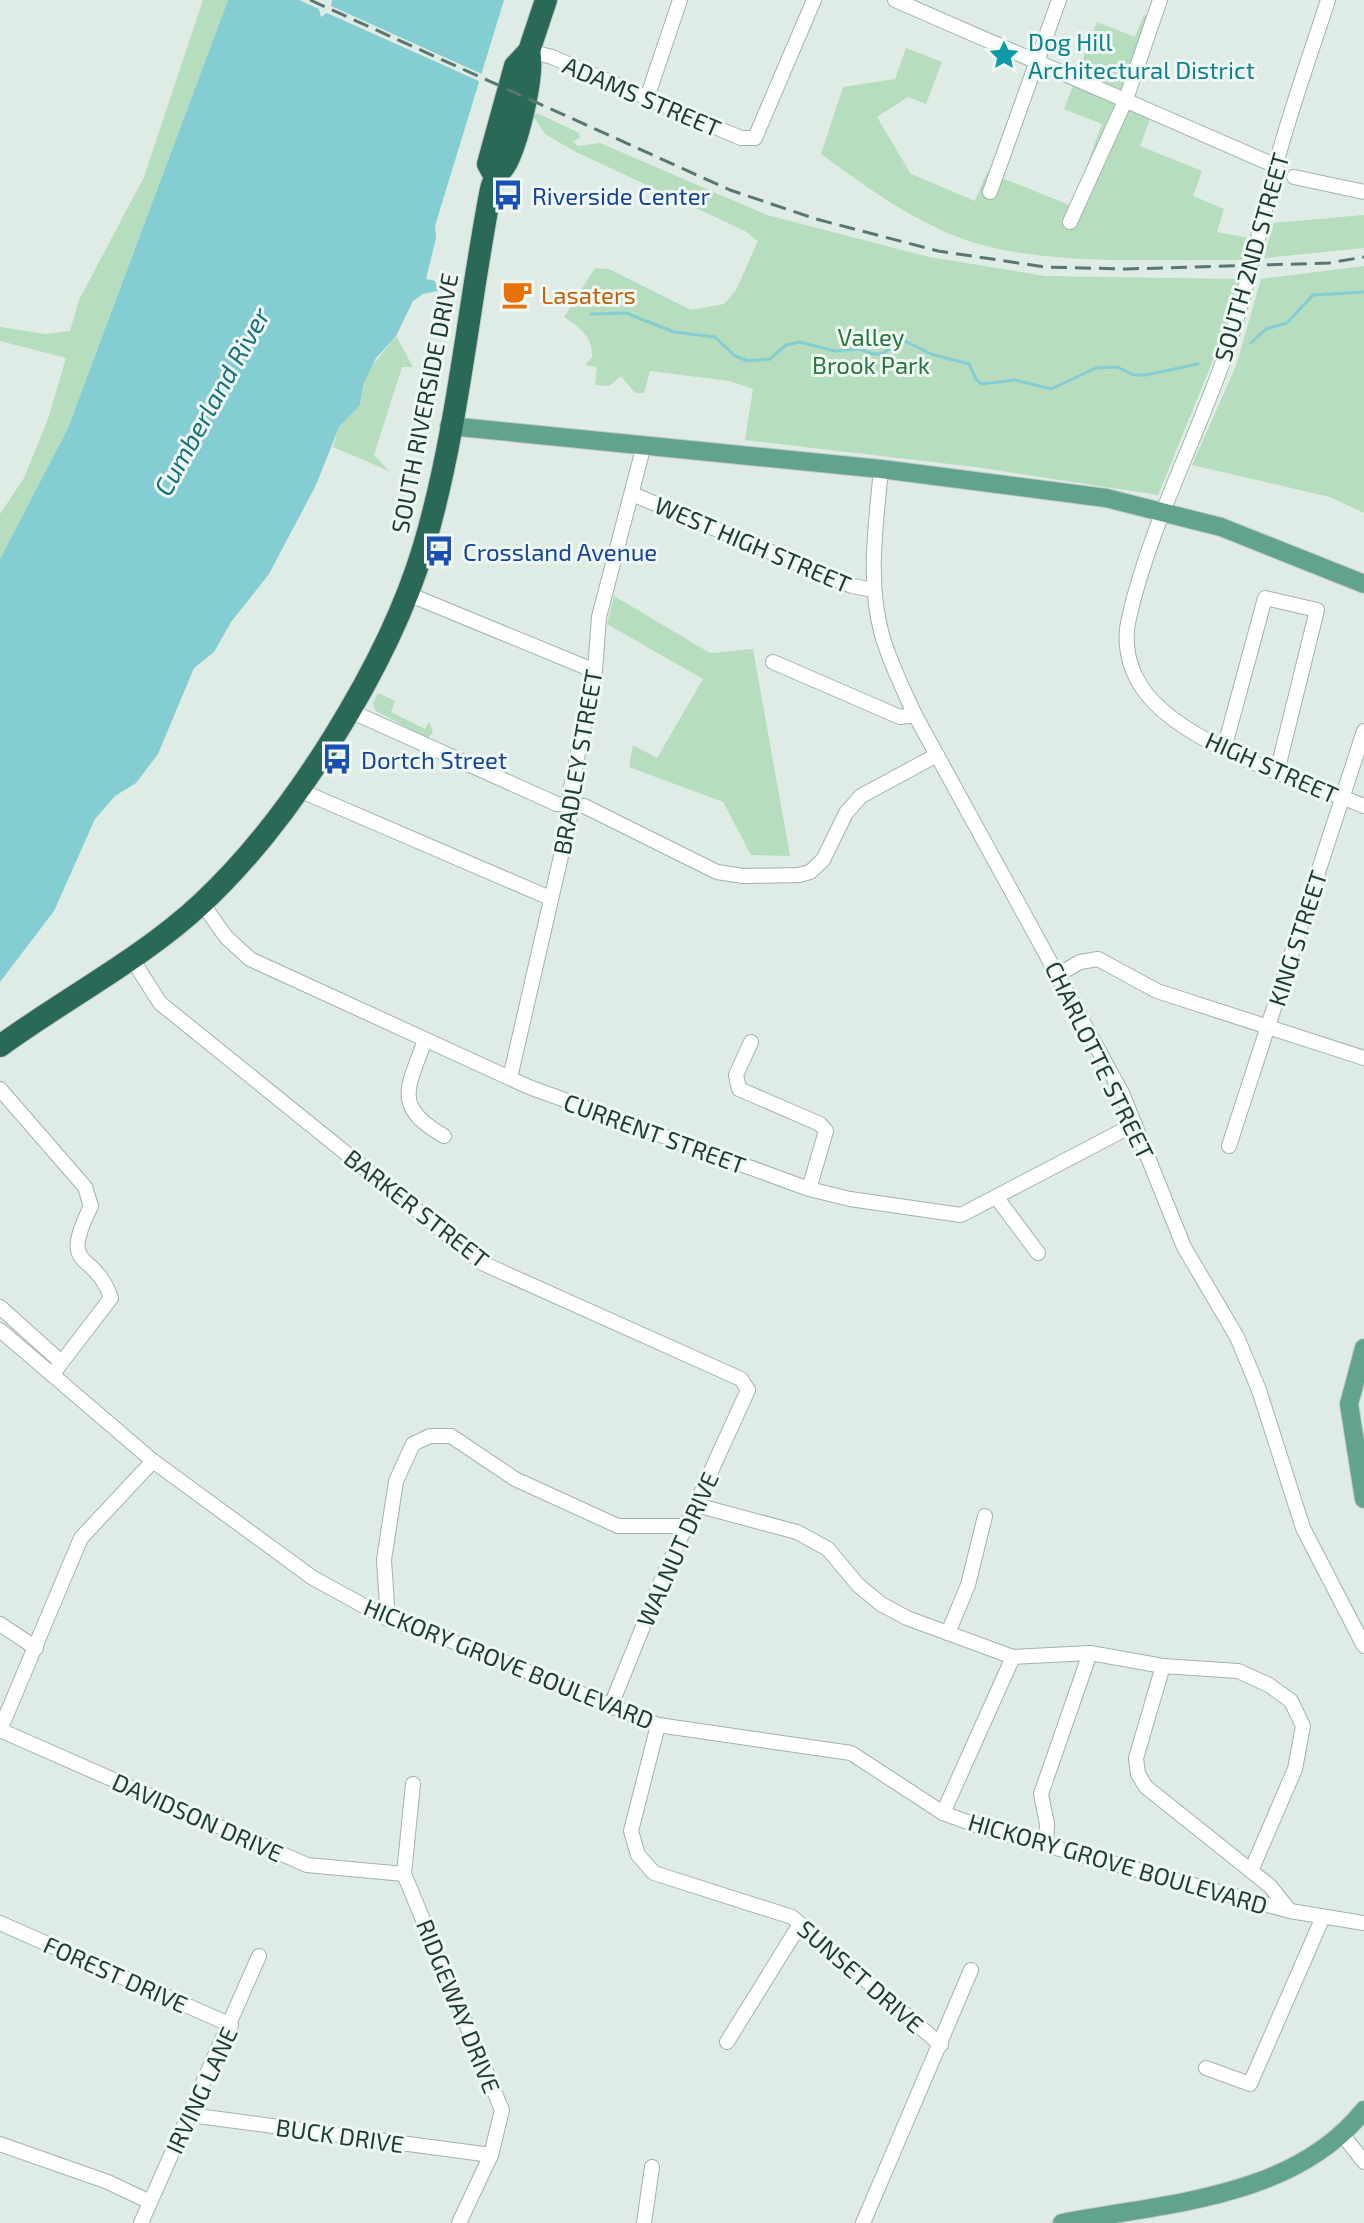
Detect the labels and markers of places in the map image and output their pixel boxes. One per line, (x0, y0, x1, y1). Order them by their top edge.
place label: Dog Hill Architectural District (1028, 27, 1255, 84)
place icon: Dog Hill Architectural District (987, 38, 1021, 72)
bus stop icon: Riverside Center (491, 178, 525, 212)
place label: Riverside Center (532, 181, 711, 210)
cafe icon: Lasaters (500, 277, 534, 311)
place label: Lasaters (541, 280, 636, 309)
bus stop icon: Crossland Avenue (422, 534, 456, 568)
place label: Crossland Avenue (463, 537, 657, 566)
bus stop icon: Dortch Street (320, 742, 354, 776)
place label: Dortch Street (361, 745, 507, 774)

